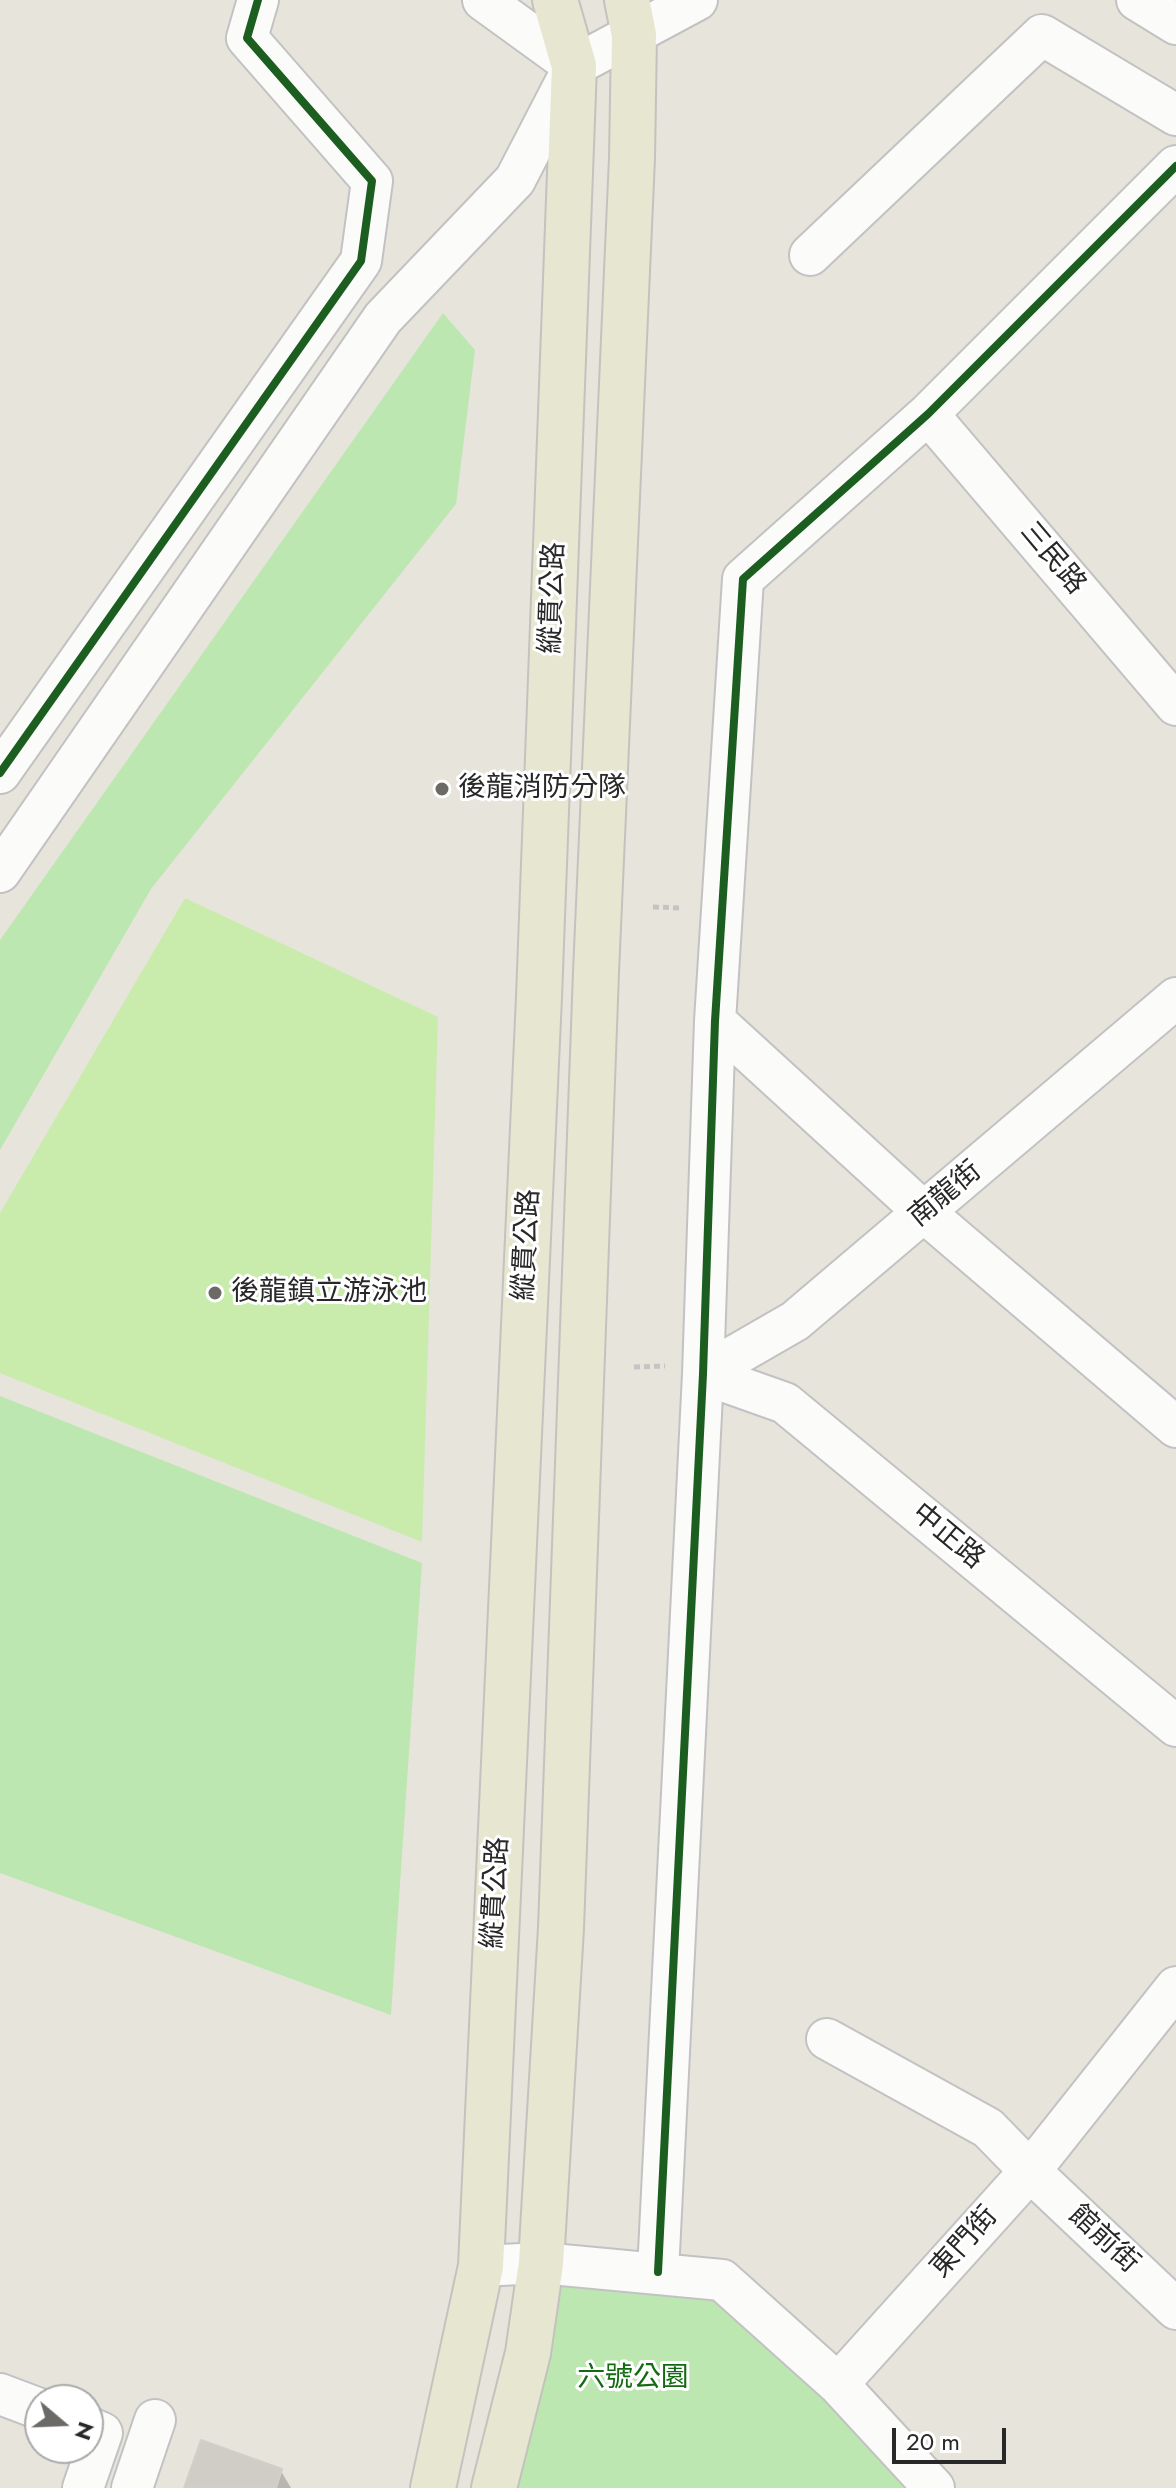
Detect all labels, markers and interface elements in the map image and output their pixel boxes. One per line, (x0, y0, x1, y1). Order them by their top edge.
street label: 三民路 (1012, 516, 1092, 602)
street label: 縱貫公路 (535, 541, 573, 655)
place label: 後龍消防分隊 (458, 772, 626, 806)
marker: 後龍消防分隊 (433, 780, 451, 798)
street label: 南龍街 (903, 1155, 989, 1235)
street label: 縱貫公路 (508, 1188, 548, 1302)
place label: 後龍鎮立游泳池 (231, 1276, 427, 1310)
marker: 後龍鎮立游泳池 (206, 1284, 224, 1302)
street label: 中正路 (904, 1497, 990, 1577)
street label: 縱貫公路 (477, 1836, 517, 1950)
street label: 館前街 (1061, 2199, 1145, 2281)
street label: 東門街 (924, 2201, 1006, 2285)
park label: 六號公園 (577, 2362, 689, 2396)
north arrow (24, 2384, 104, 2464)
scale bar (896, 2412, 1010, 2462)
text: N (67, 2418, 103, 2445)
text: 20 m (906, 2424, 960, 2459)

